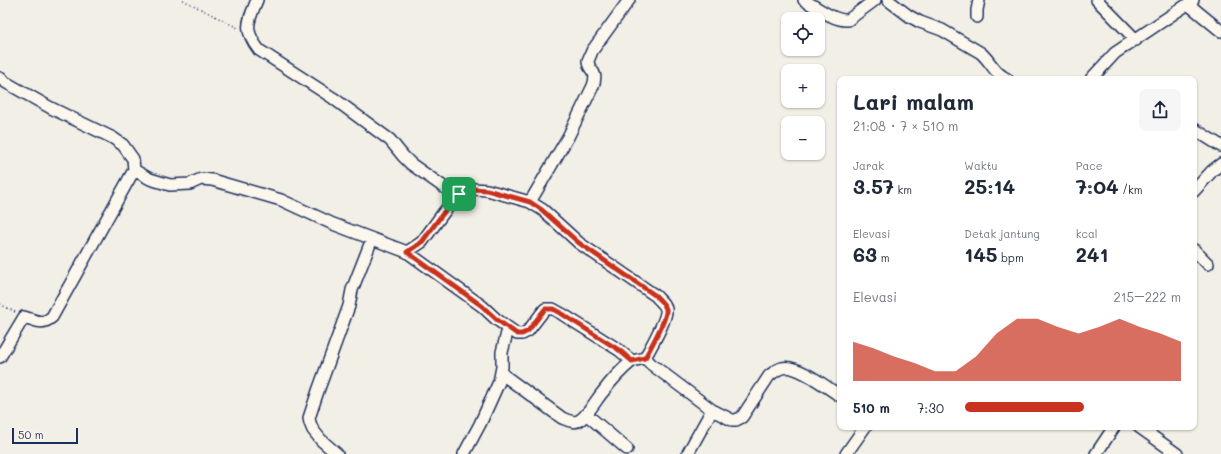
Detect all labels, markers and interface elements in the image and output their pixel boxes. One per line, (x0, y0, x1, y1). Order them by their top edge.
map controls (781, 12, 825, 160)
button: locate (781, 12, 825, 56)
button: + (781, 64, 825, 108)
text: Lari malam (853, 87, 974, 116)
button: share (1139, 89, 1181, 131)
button: − (781, 116, 825, 160)
text: 21:08 · 7 × 510 m (853, 117, 958, 134)
text: Jarak (853, 158, 884, 173)
text: Waktu (964, 158, 998, 173)
text: Pace (1076, 158, 1103, 173)
text: 3.57 (853, 173, 894, 199)
text: 25:14 (964, 173, 1015, 199)
text: 7:04 (1076, 173, 1119, 199)
pin (442, 177, 476, 211)
text: km (894, 182, 912, 197)
text: /km (1119, 182, 1143, 197)
icon: arrive (448, 183, 470, 205)
text: Elevasi (853, 226, 890, 241)
text: Detak jantung (964, 226, 1040, 241)
text: kcal (1076, 226, 1098, 241)
text: 63 (853, 241, 877, 267)
text: 145 (964, 241, 998, 267)
text: 241 (1076, 241, 1108, 267)
text: m (877, 250, 889, 265)
text: bpm (998, 250, 1024, 265)
text: Elevasi (853, 288, 897, 305)
text: 215–222 m (1113, 288, 1181, 305)
text: 510 m (853, 399, 890, 416)
text: 7:30 (917, 399, 944, 416)
scale bar (12, 426, 78, 445)
text: 50 m (18, 427, 44, 442)

